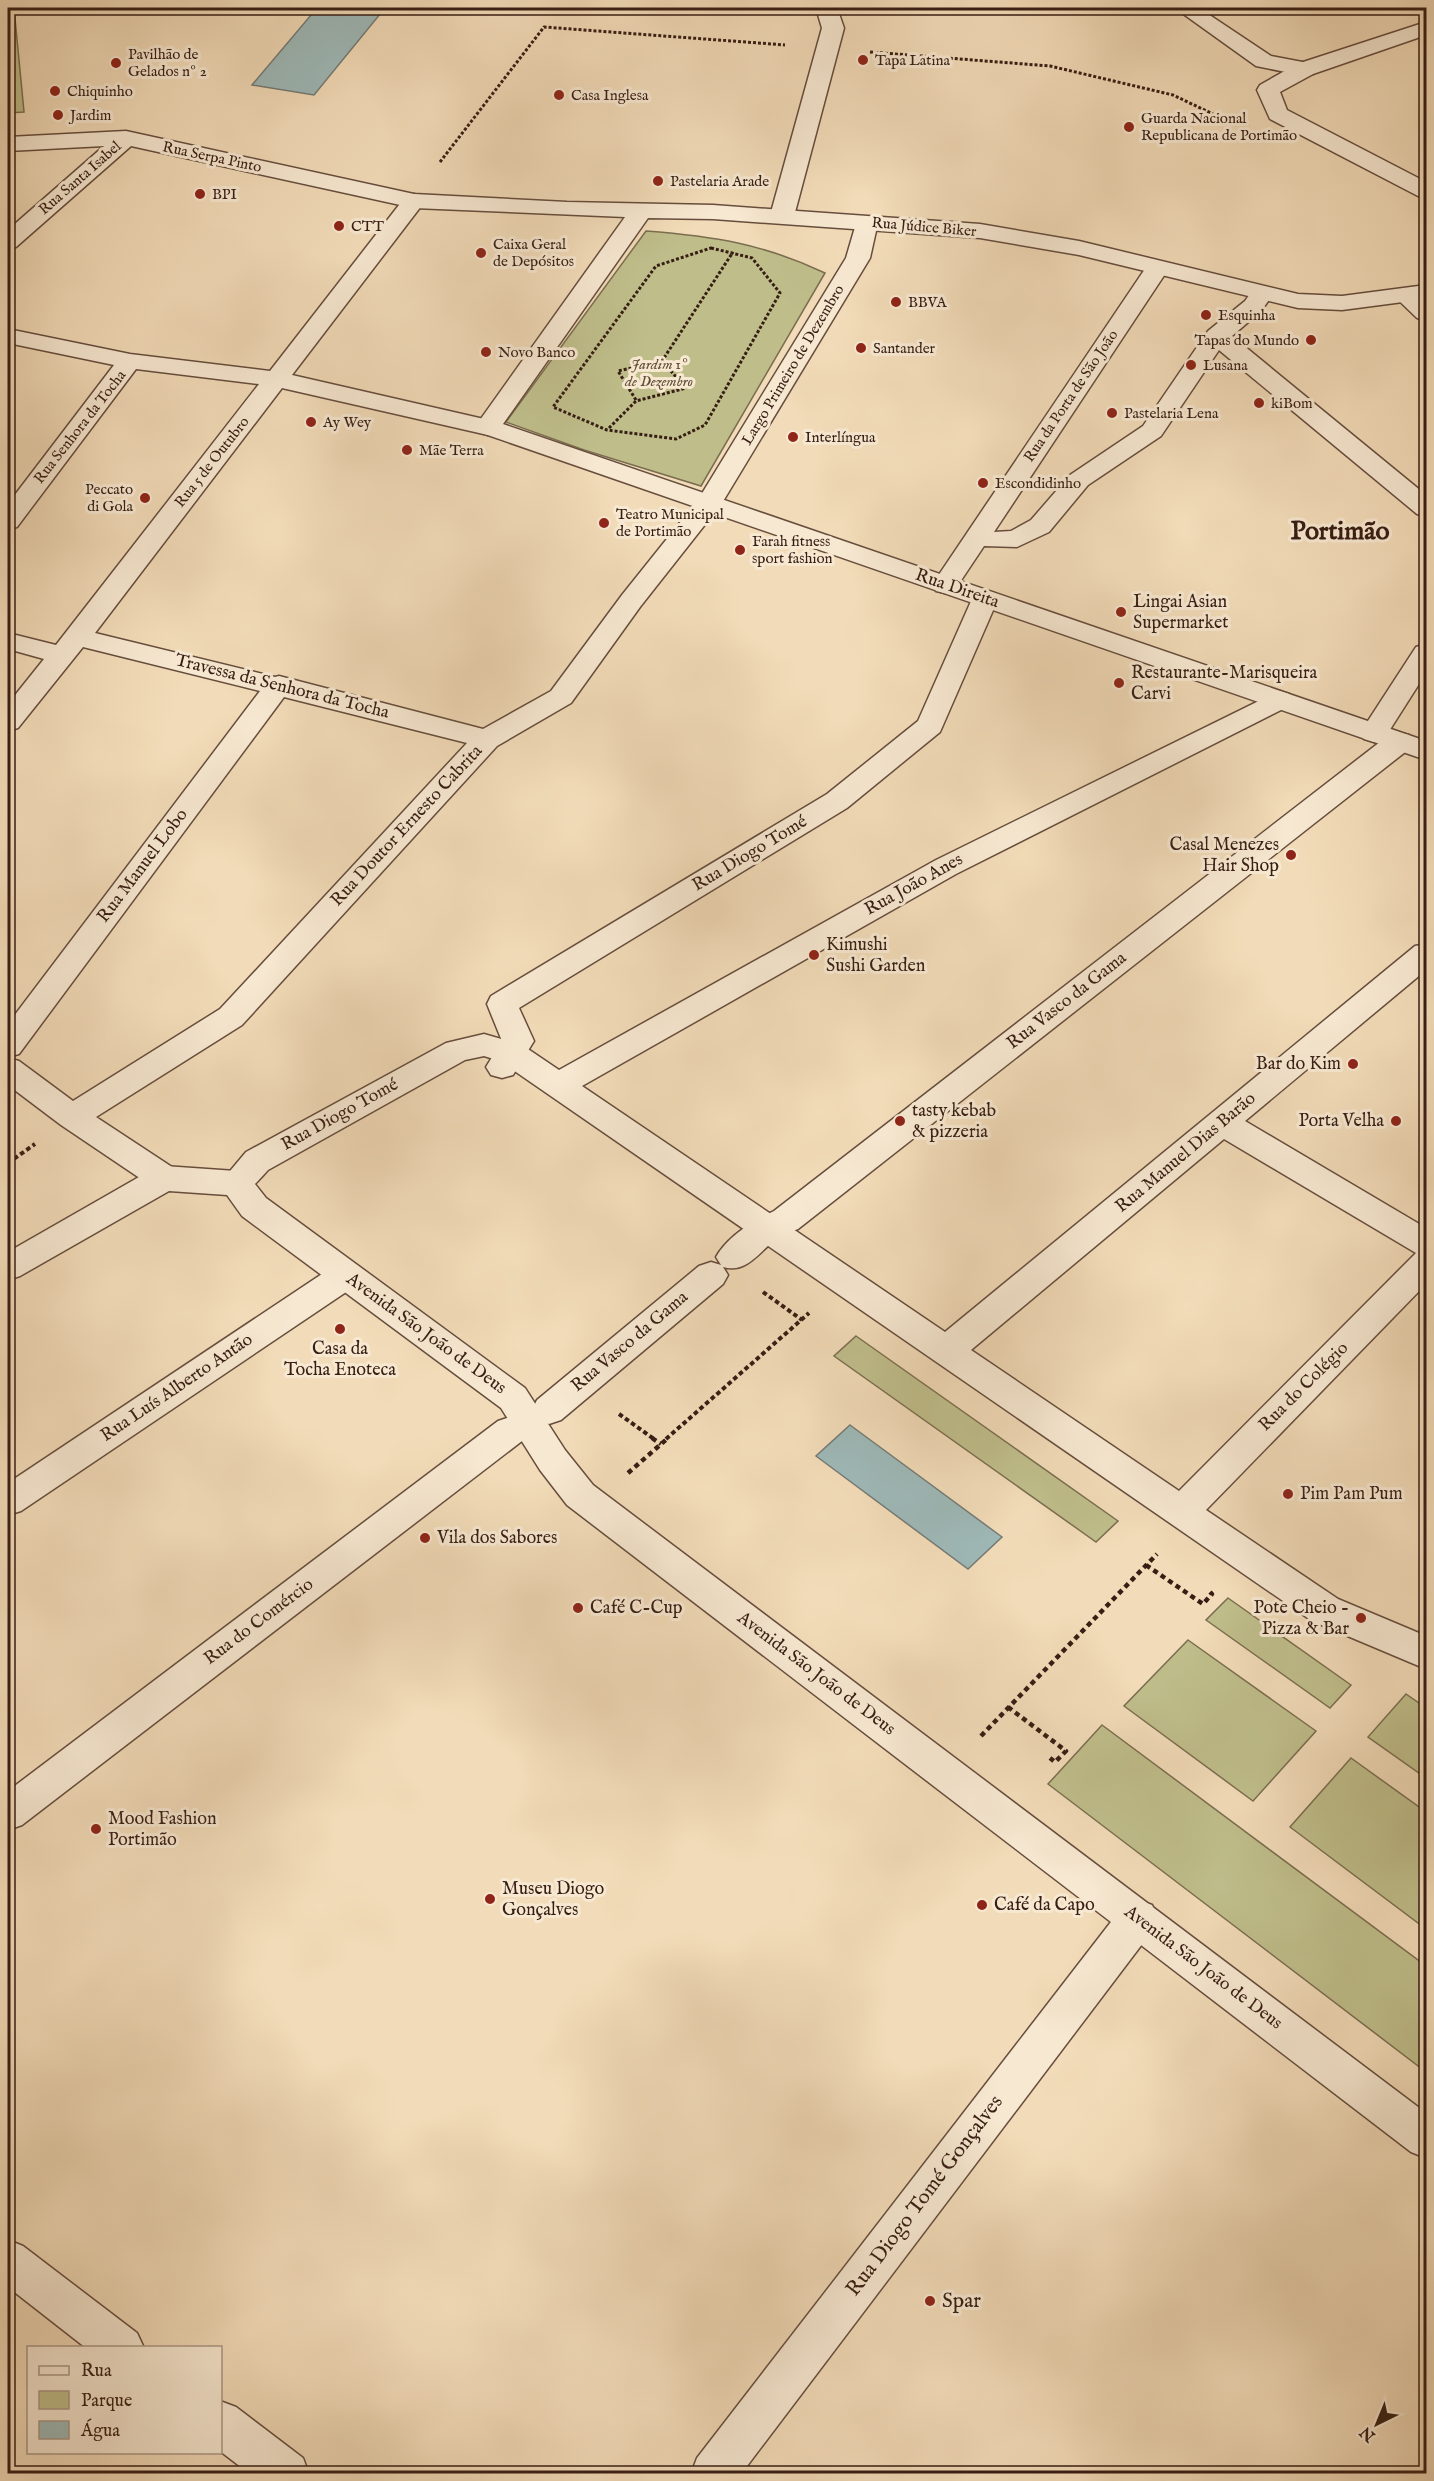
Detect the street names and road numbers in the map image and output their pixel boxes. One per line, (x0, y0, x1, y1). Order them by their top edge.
street label: Rua Santa Isabel (35, 136, 126, 219)
street label: Rua Serpa Pinto (161, 137, 263, 177)
street label: Rua Júdice Biker (871, 213, 978, 241)
street label: Largo Primeiro de Dezembro (738, 281, 848, 449)
street label: Rua da Porta de São João (1020, 326, 1122, 466)
street label: Rua Senhora da Tocha (30, 366, 131, 488)
street label: Rua 5 de Outubro (171, 413, 253, 511)
street label: Rua Direita (912, 564, 1002, 614)
street label: Travessa da Senhora da Tocha (173, 649, 392, 725)
street label: Rua Doutor Ernesto Cabrita (326, 740, 488, 912)
street label: Rua Manuel Lobo (93, 804, 194, 928)
street label: Rua Diogo Tomé (688, 811, 812, 897)
street label: Rua João Anes (861, 849, 967, 921)
street label: Rua Vasco da Gama (1002, 947, 1132, 1055)
street label: Rua Diogo Tomé (277, 1073, 403, 1157)
street label: Rua Manuel Dias Barão (1111, 1087, 1261, 1218)
street label: Avenida São João de Deus (341, 1268, 511, 1400)
street label: Rua Vasco da Gama (567, 1286, 693, 1398)
street label: Rua Luís Alberto Antão (97, 1328, 258, 1447)
street label: Rua do Colégio (1254, 1337, 1354, 1437)
street label: Rua do Comércio (200, 1573, 319, 1671)
street label: Avenida São João de Deus (731, 1606, 900, 1741)
street label: Avenida São João de Deus (1118, 1900, 1287, 2035)
street label: Rua Diogo Tomé Gonçalves (840, 2090, 1010, 2302)

